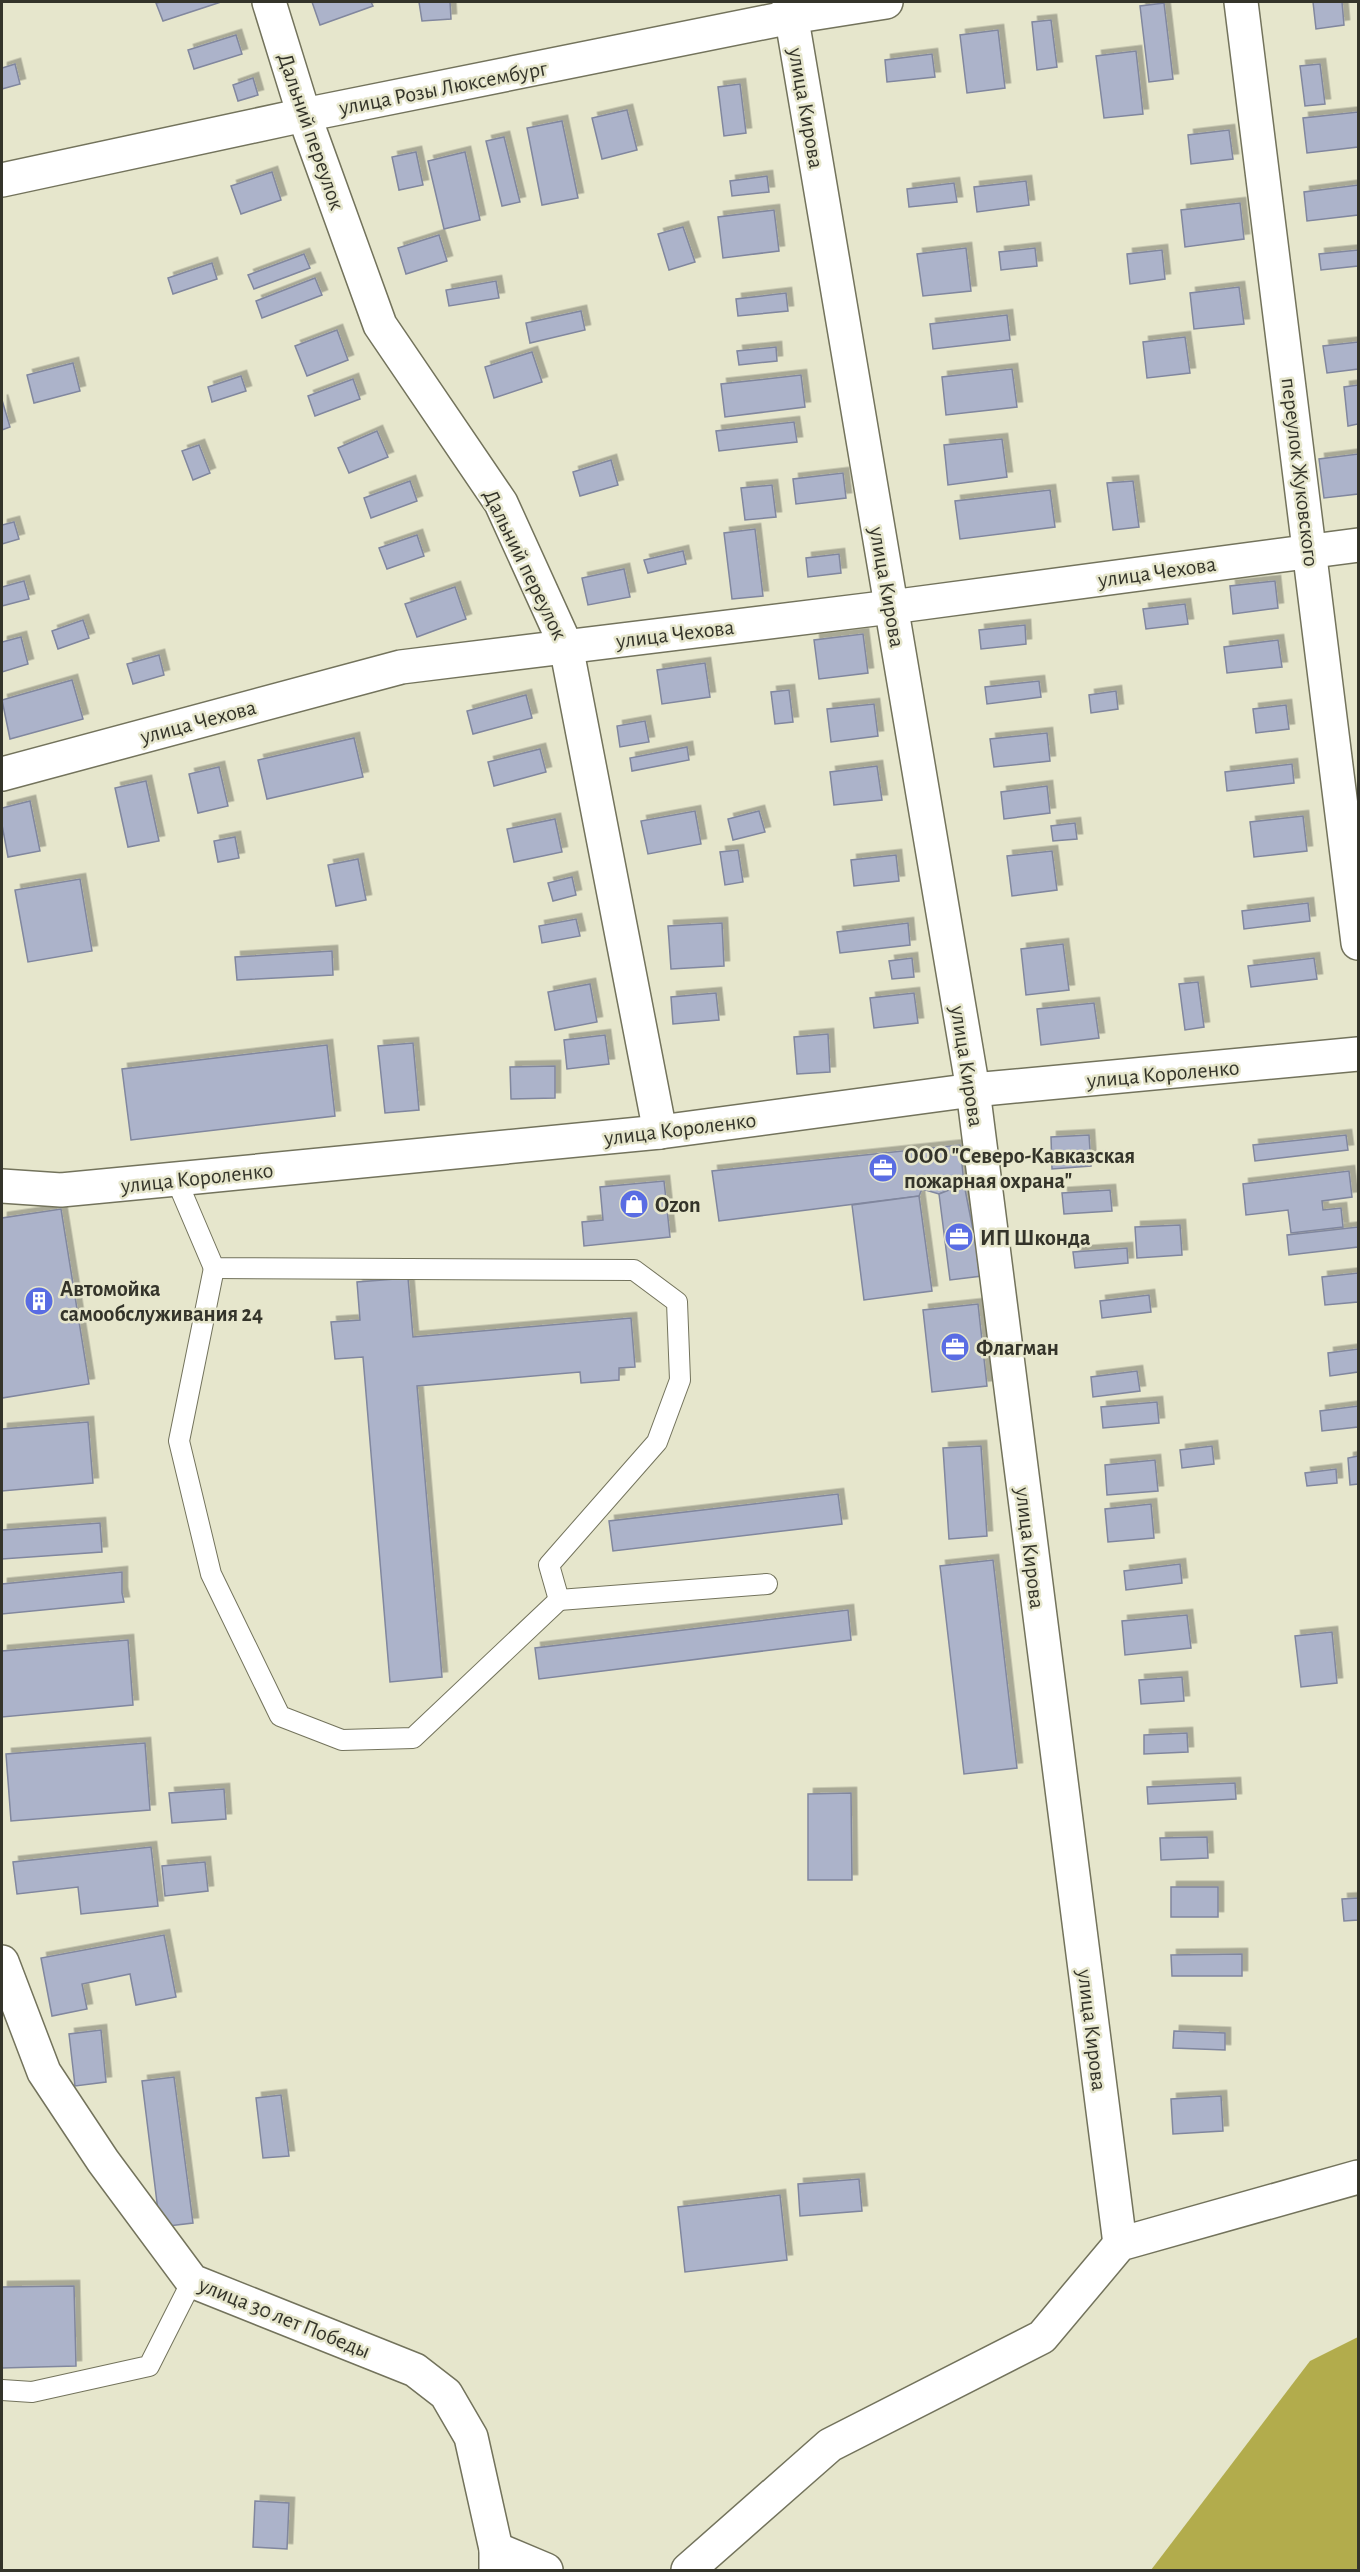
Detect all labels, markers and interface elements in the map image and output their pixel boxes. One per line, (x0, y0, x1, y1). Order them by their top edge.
street label: улица Кирова (784, 45, 827, 170)
street label: Дальний переулок (274, 50, 348, 213)
street label: улица Розы Люксембург (336, 57, 549, 119)
street label: переулок Жуковского (1277, 376, 1323, 568)
street label: Дальний переулок (479, 486, 571, 643)
street label: улица Кирова (865, 524, 908, 649)
street label: улица Чехова (1096, 553, 1217, 591)
street label: улица Чехова (614, 616, 735, 652)
street label: улица Чехова (137, 696, 258, 748)
street label: улица Кирова (946, 1003, 987, 1128)
street label: улица Короленко (1085, 1056, 1240, 1092)
street label: улица Короленко (602, 1109, 757, 1149)
place label: ООО "Северо-Кавказская пожарная охрана" (904, 1145, 1135, 1192)
office icon: ООО "Северо-Кавказская пожарная охрана" (867, 1152, 899, 1184)
street label: улица Короленко (119, 1159, 274, 1197)
shop icon: Ozon (618, 1188, 650, 1220)
place label: Ozon (655, 1194, 701, 1216)
office icon: ИП Шконда (943, 1221, 975, 1253)
place label: ИП Шконда (980, 1227, 1090, 1249)
place label: Автомойка самообслуживания 24 (60, 1278, 263, 1326)
building icon: Автомойка самообслуживания 24 (23, 1285, 55, 1317)
office icon: Флагман (939, 1331, 971, 1363)
place label: Флагман (976, 1337, 1059, 1359)
street label: улица Кирова (1012, 1485, 1048, 1610)
street label: улица Кирова (1074, 1967, 1110, 2092)
street label: улица 30 лет Победы (195, 2273, 373, 2362)

